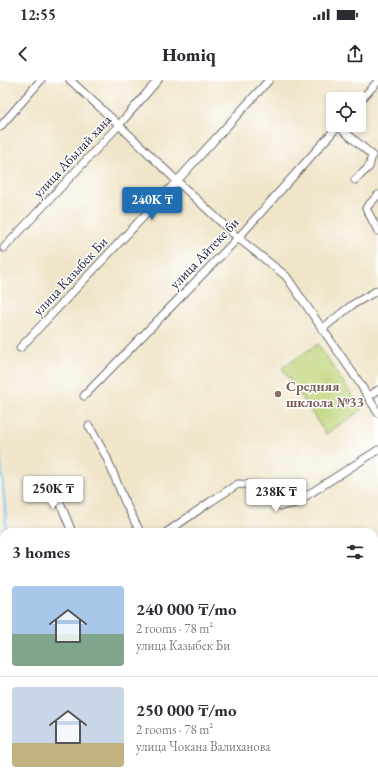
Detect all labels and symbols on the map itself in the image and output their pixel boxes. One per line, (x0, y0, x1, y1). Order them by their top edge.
street label: улица Абылай хана (29, 111, 115, 201)
pin: 240K ₸ (119, 187, 185, 221)
street label: улица Айтеке би (165, 213, 243, 293)
street label: улица Казыбек Би (29, 232, 112, 319)
place label: Средняя шклола №33 (286, 377, 364, 411)
marker: Средняя шклола №33 (273, 389, 283, 399)
pin: 250K ₸ (20, 476, 86, 510)
pin: 238K ₸ (243, 479, 309, 513)

